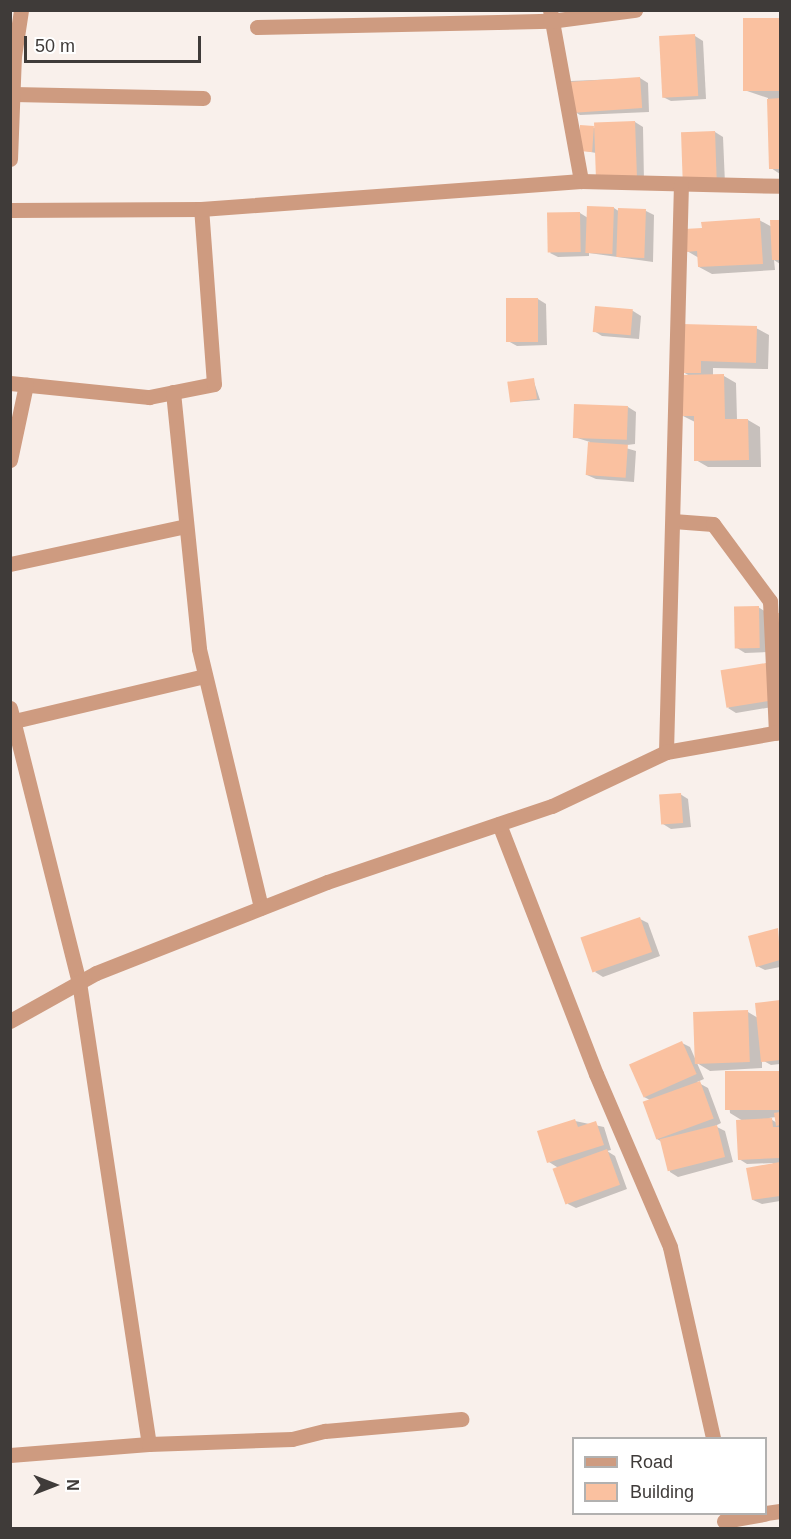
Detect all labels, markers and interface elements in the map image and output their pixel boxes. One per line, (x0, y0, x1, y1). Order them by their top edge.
scale bar (27, 24, 204, 62)
text: 50 m (35, 36, 75, 56)
legend (572, 1437, 767, 1515)
text: Road (630, 1452, 673, 1472)
north arrow (24, 1455, 84, 1515)
text: N (64, 1479, 81, 1491)
text: Building (630, 1482, 694, 1502)

